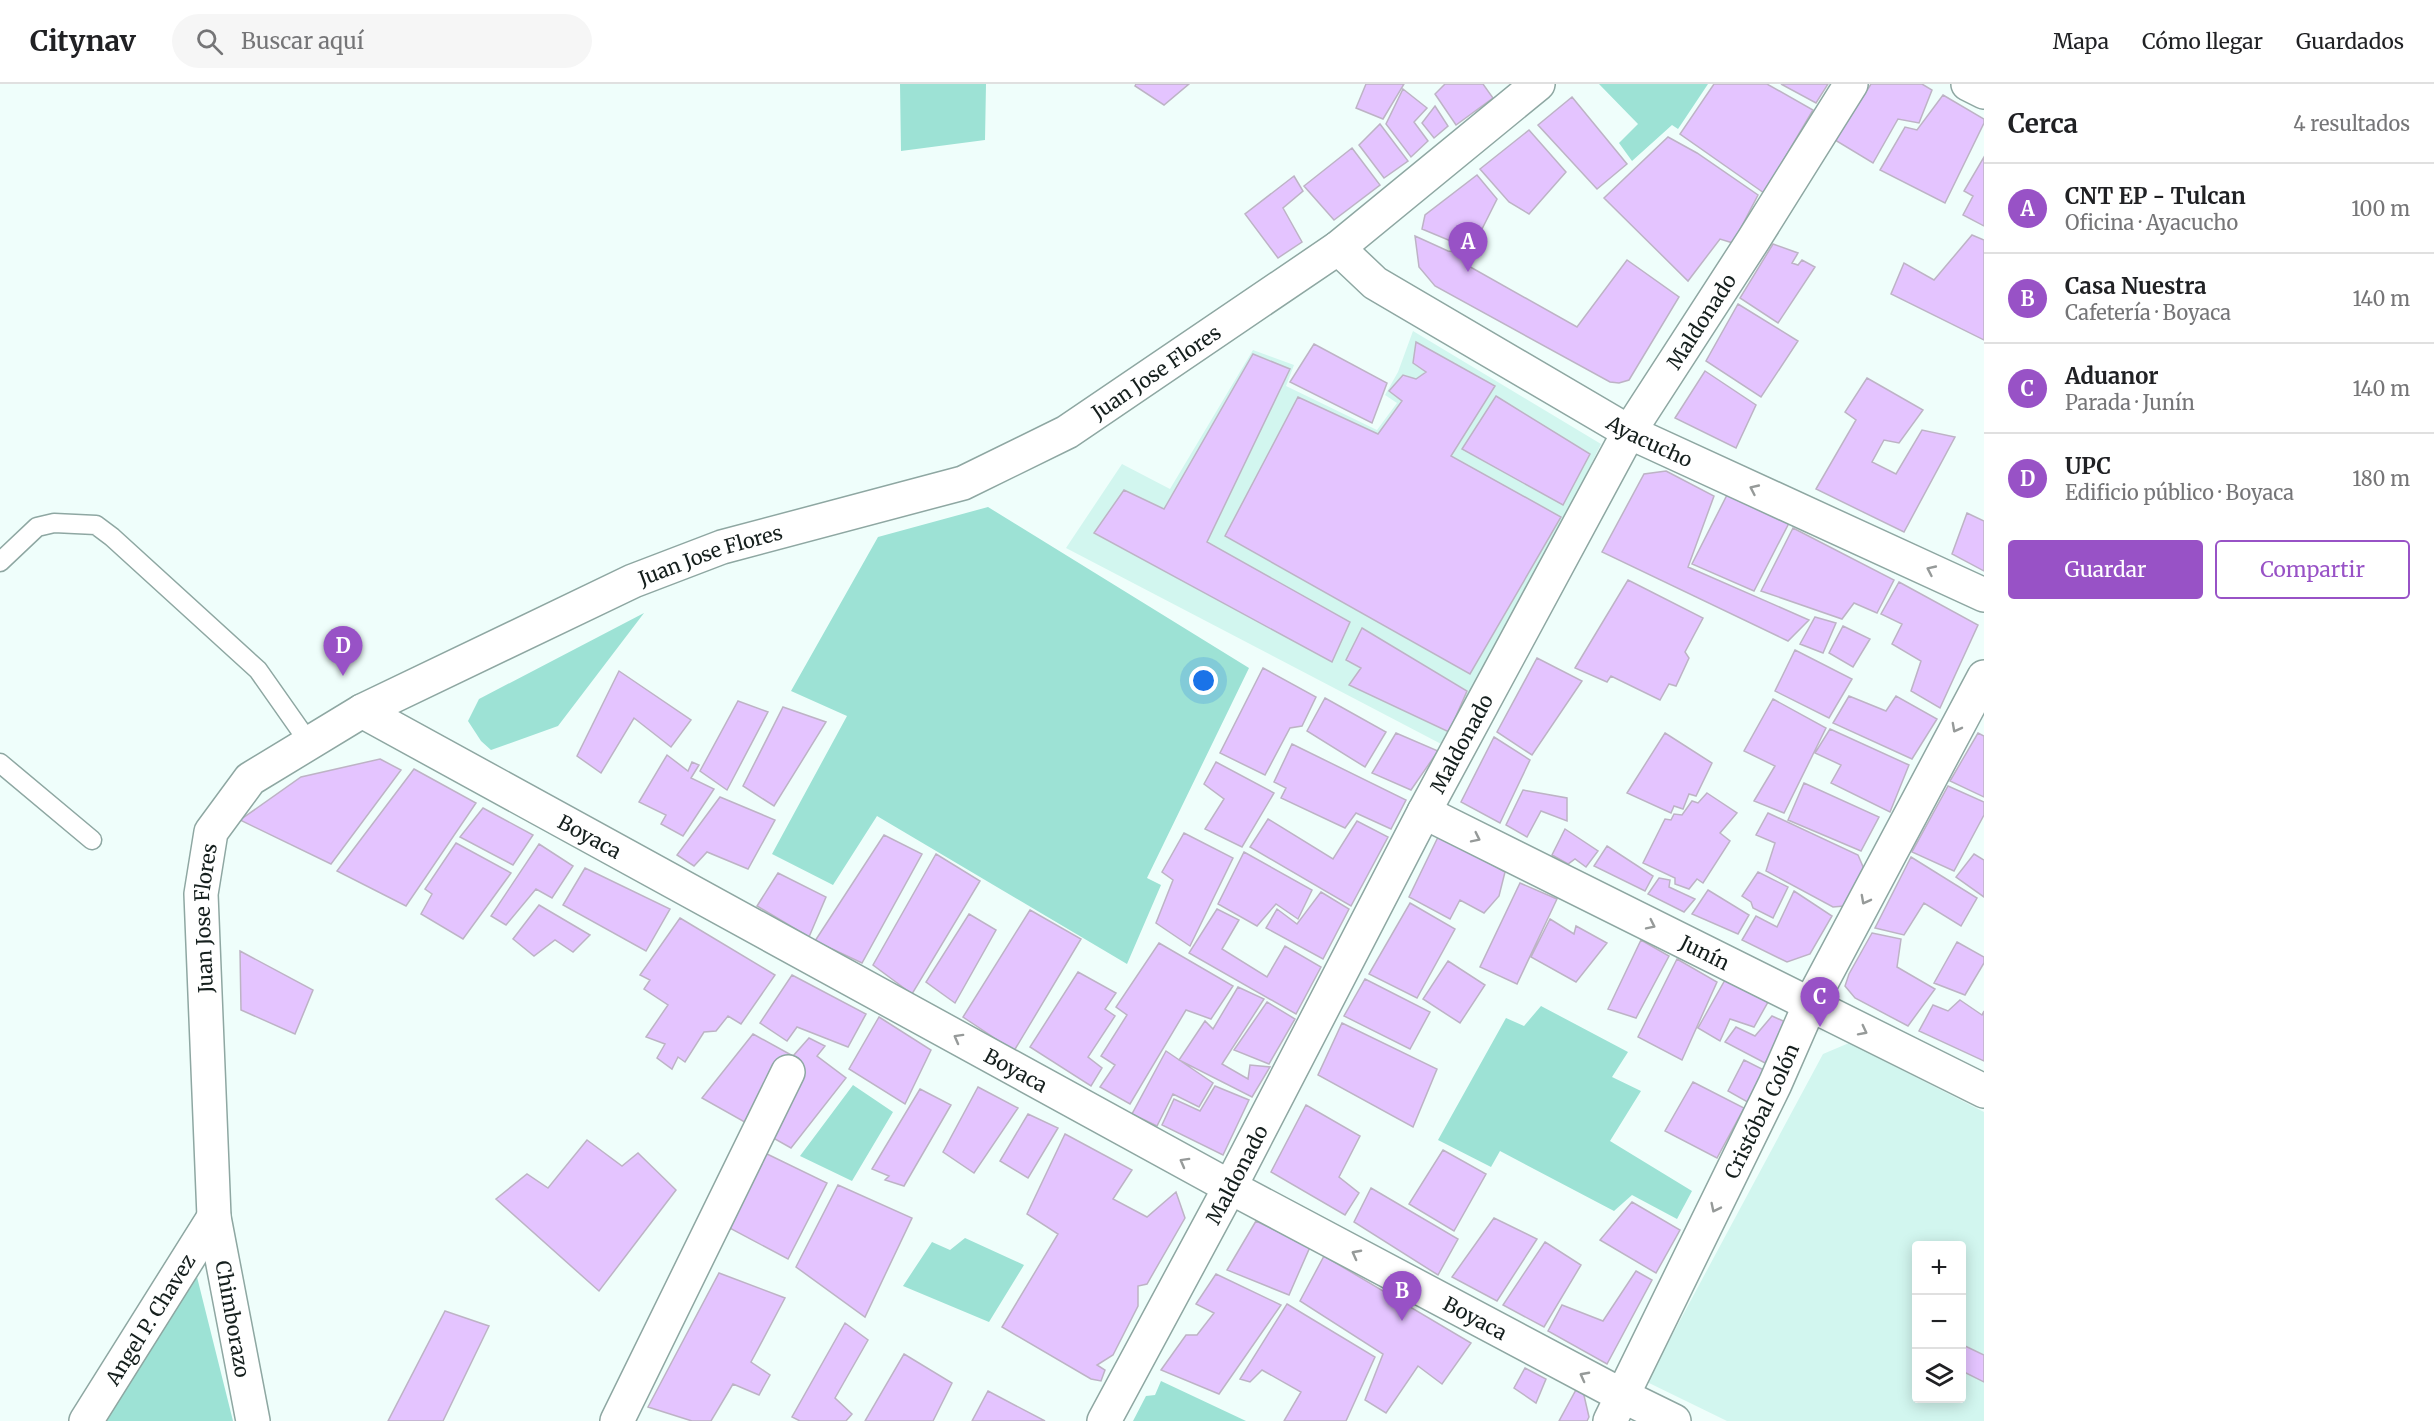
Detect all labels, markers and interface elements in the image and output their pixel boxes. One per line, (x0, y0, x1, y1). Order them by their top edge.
search box (172, 14, 592, 68)
text: Citynav (30, 23, 136, 59)
icon: search (193, 25, 226, 58)
text: Buscar aquí (241, 27, 364, 55)
text: Mapa (2053, 28, 2109, 55)
text: Cómo llegar (2142, 28, 2263, 55)
text: Guardados (2296, 28, 2404, 55)
text: Cerca (2008, 107, 2078, 140)
text: 4 resultados (2293, 111, 2410, 136)
text: CNT EP - Tulcan (2065, 182, 2246, 210)
text: A (2020, 196, 2035, 221)
text: 100 m (2351, 196, 2410, 221)
text: Oficina · Ayacucho (2065, 210, 2238, 235)
pin: A (1448, 222, 1488, 272)
street label: Maldonado (1661, 268, 1741, 373)
text: Casa Nuestra (2065, 272, 2207, 300)
text: B (2021, 286, 2034, 311)
text: 140 m (2353, 286, 2410, 311)
text: Cafetería · Boyaca (2065, 300, 2231, 325)
street label: Juan Jose Flores (1086, 319, 1225, 425)
text: Aduanor (2065, 362, 2159, 390)
text: C (2021, 376, 2034, 401)
text: 140 m (2353, 376, 2410, 401)
text: Parada · Junín (2065, 390, 2195, 415)
street label: Ayacucho (1602, 409, 1697, 472)
text: UPC (2065, 452, 2111, 480)
text: D (2020, 466, 2035, 491)
text: 180 m (2352, 466, 2410, 491)
text: Edificio público · Boyaca (2065, 480, 2294, 505)
one-way arrow (1749, 484, 1760, 496)
street label: Juan Jose Flores (634, 519, 785, 591)
button: Guardar (2008, 540, 2203, 599)
button: Compartir (2215, 540, 2410, 599)
one-way arrow (1926, 566, 1937, 578)
pin: D (324, 626, 362, 676)
your location (1189, 666, 1218, 695)
street label: Maldonado (1424, 689, 1498, 797)
one-way arrow (1952, 722, 1964, 733)
street label: Boyaca (554, 809, 626, 864)
one-way arrow (1470, 831, 1481, 843)
street label: Juan Jose Flores (188, 841, 222, 995)
one-way arrow (1861, 894, 1872, 905)
one-way arrow (1644, 918, 1655, 929)
street label: Junín (1675, 929, 1734, 975)
pin: C (1800, 978, 1840, 1027)
one-way arrow (1856, 1023, 1867, 1035)
one-way arrow (954, 1034, 965, 1045)
street label: Cristóbal Colón (1718, 1039, 1804, 1183)
street label: Boyaca (980, 1042, 1052, 1097)
street label: Maldonado (1200, 1120, 1273, 1228)
one-way arrow (1180, 1158, 1191, 1169)
one-way arrow (1711, 1201, 1722, 1212)
map controls (1912, 1241, 1966, 1403)
button: + (1912, 1241, 1966, 1295)
street label: Angel P. Chavez (99, 1249, 200, 1390)
one-way arrow (1352, 1250, 1363, 1261)
street label: Chimborazo (210, 1259, 256, 1380)
pin: B (1382, 1272, 1422, 1321)
street label: Boyaca (1439, 1290, 1512, 1345)
button: − (1912, 1295, 1966, 1349)
button: layers (1912, 1349, 1966, 1403)
one-way arrow (1580, 1372, 1590, 1383)

